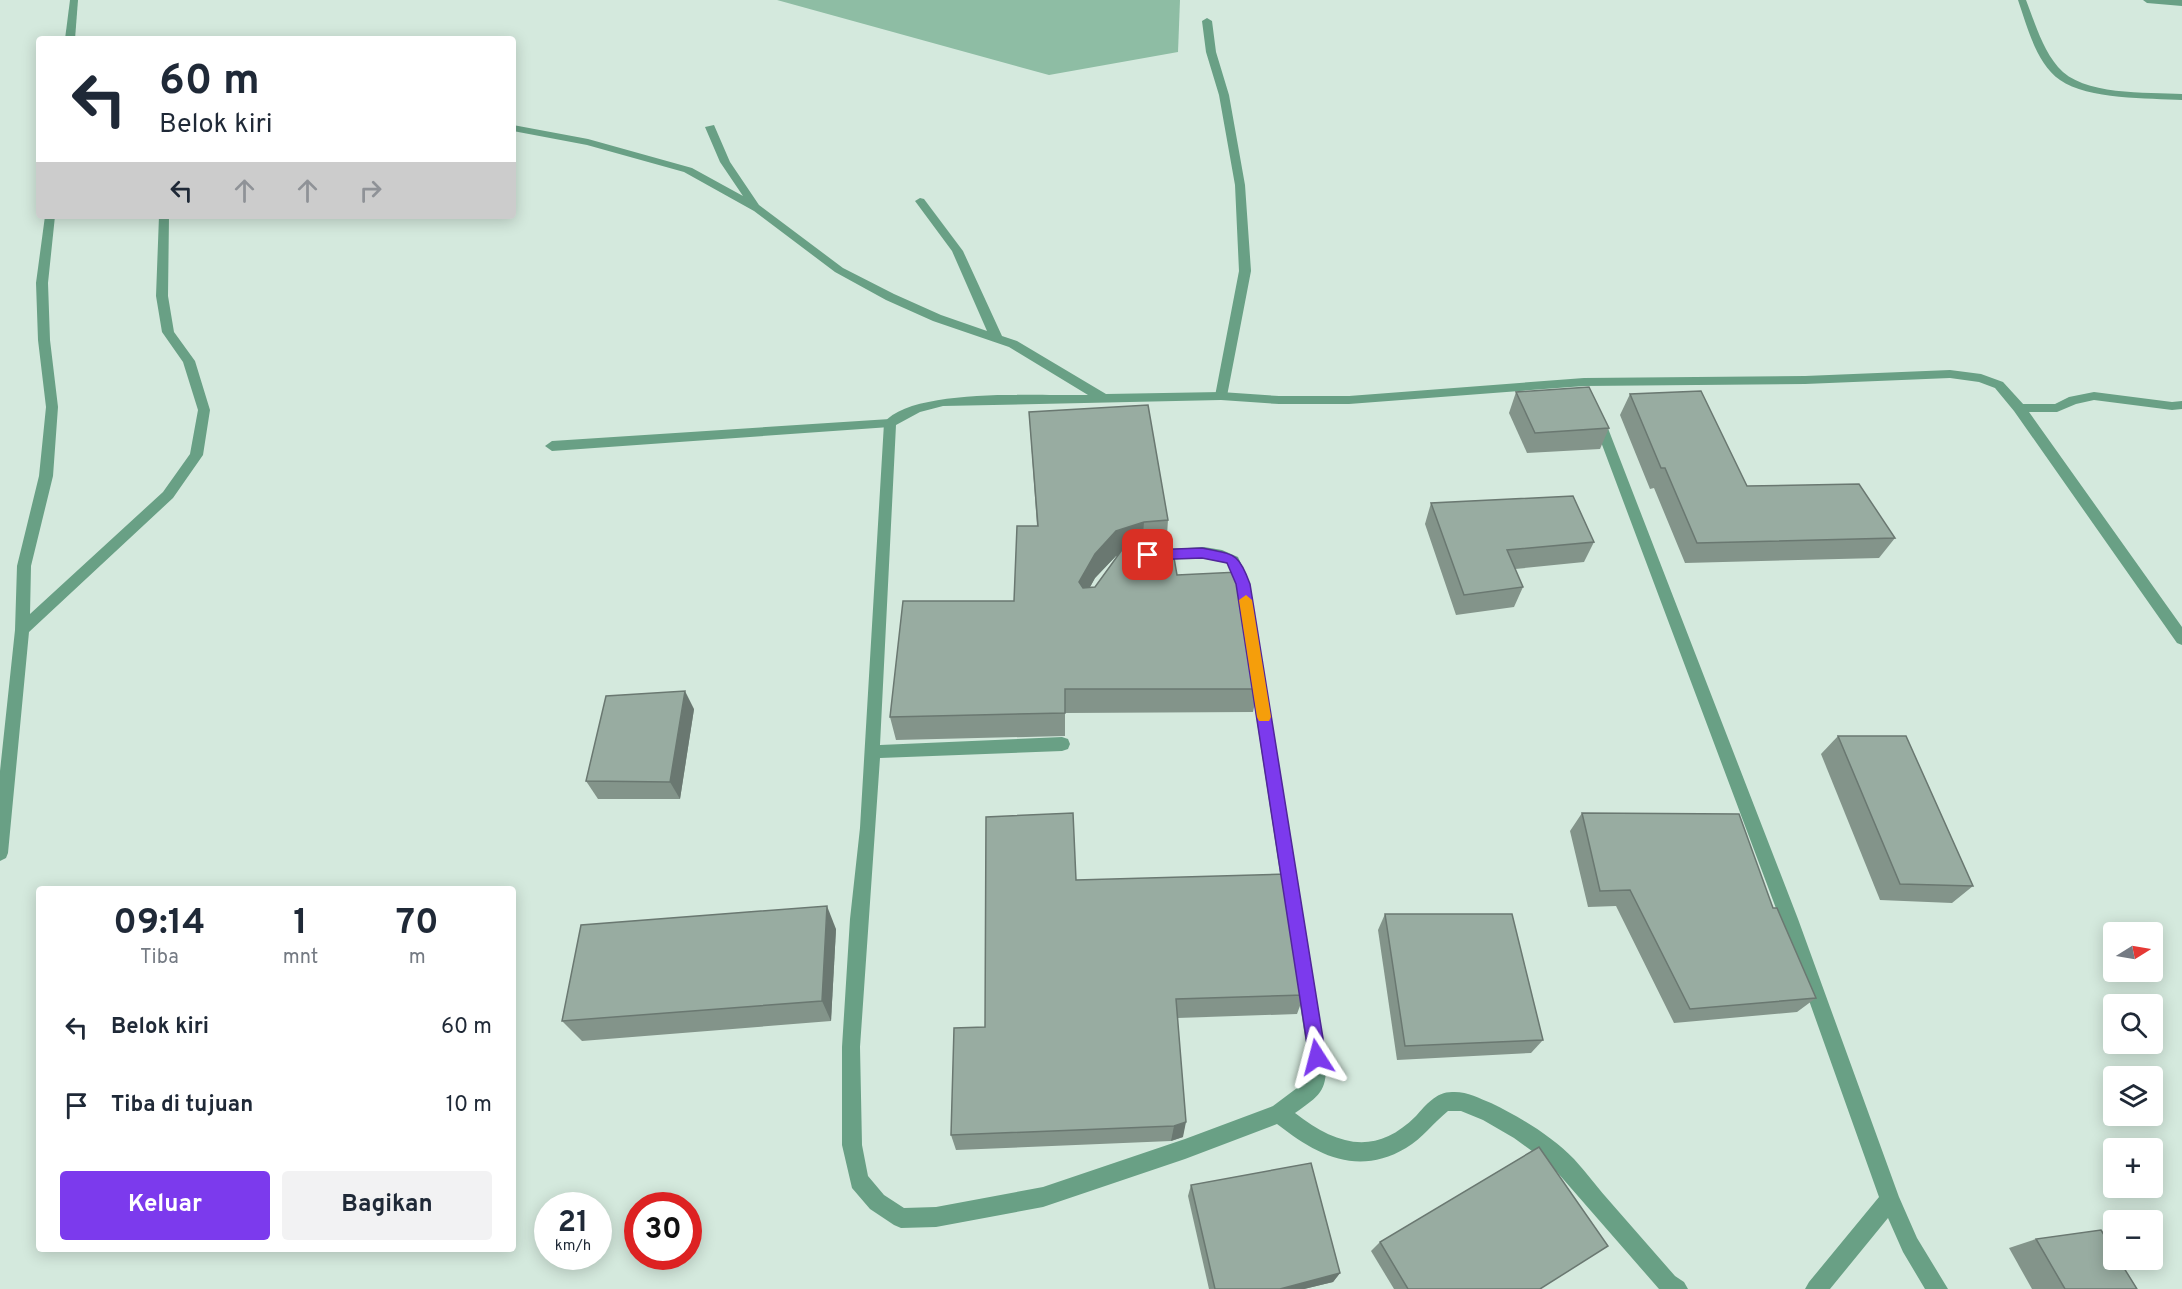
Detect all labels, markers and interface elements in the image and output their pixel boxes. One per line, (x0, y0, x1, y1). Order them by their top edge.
text: 60 m (159, 56, 260, 109)
icon: left (60, 60, 138, 138)
text: Belok kiri (159, 108, 273, 142)
icon: left (165, 174, 198, 207)
icon: ahead (228, 174, 261, 207)
icon: ahead (291, 174, 324, 207)
icon: right (354, 174, 387, 207)
pin (1122, 529, 1173, 580)
icon: arrive (1131, 538, 1164, 571)
text: 09:14 (113, 901, 205, 947)
text: 1 (293, 901, 308, 947)
text: 70 (396, 901, 439, 947)
north arrow (2103, 922, 2163, 982)
map controls (2103, 922, 2163, 1270)
text: Tiba (140, 945, 179, 971)
text: mnt (283, 945, 318, 971)
text: m (409, 945, 426, 971)
button: search (2103, 994, 2163, 1054)
icon: left (60, 1011, 93, 1044)
text: Belok kiri (111, 1014, 209, 1041)
text: 60 m (441, 1014, 492, 1041)
position arrow (1285, 1025, 1349, 1089)
button: layers (2103, 1066, 2163, 1126)
icon: arrive (60, 1089, 93, 1122)
text: Tiba di tujuan (111, 1092, 253, 1119)
text: 10 m (446, 1092, 492, 1119)
button: + (2103, 1138, 2163, 1198)
button: Keluar (60, 1171, 270, 1240)
button: Bagikan (282, 1171, 492, 1240)
speed limit sign: 30 (624, 1192, 702, 1270)
text: 21 (558, 1205, 588, 1242)
button: − (2103, 1210, 2163, 1270)
text: km/h (555, 1237, 591, 1256)

